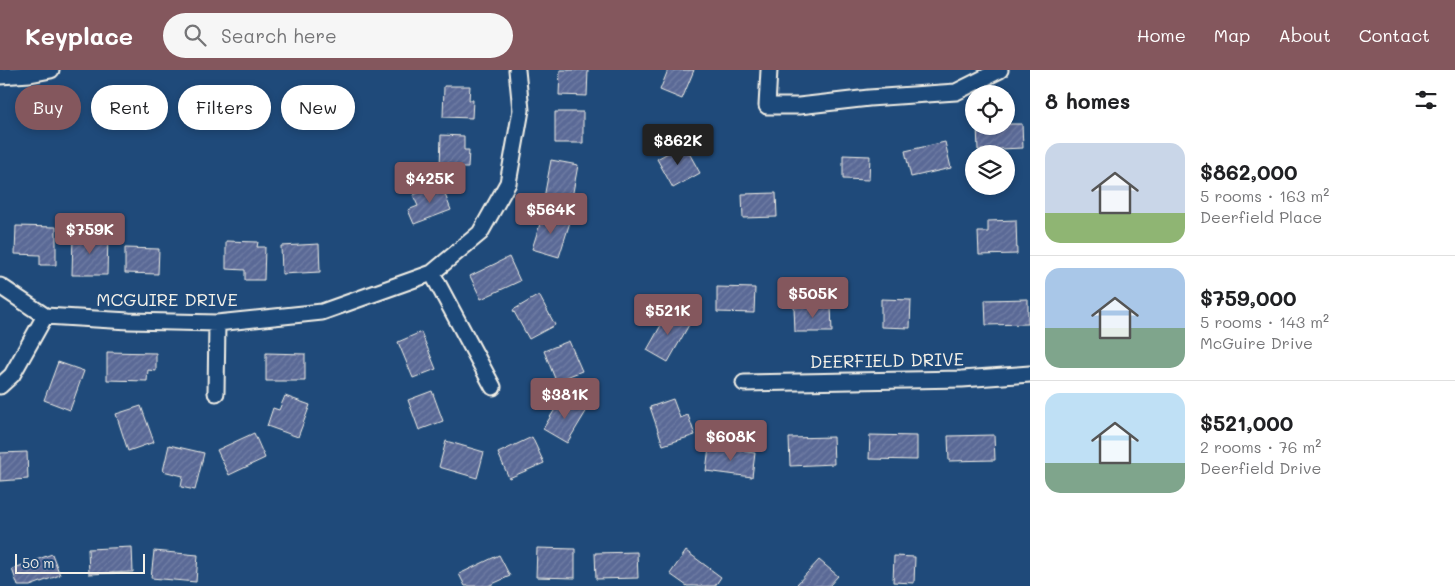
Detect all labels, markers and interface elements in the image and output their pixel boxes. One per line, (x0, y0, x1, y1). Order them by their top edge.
search box (163, 13, 513, 58)
text: Keyplace (25, 20, 133, 51)
icon: search (181, 21, 209, 49)
text: Search here (221, 23, 337, 48)
text: Home (1137, 23, 1186, 47)
text: Map (1214, 23, 1250, 47)
text: About (1278, 23, 1331, 47)
text: Contact (1359, 23, 1430, 47)
chip: Buy (15, 85, 81, 130)
chip: Rent (91, 85, 168, 130)
chip: Filters (178, 85, 271, 130)
chip: New (281, 85, 355, 130)
map controls (965, 85, 1015, 195)
button: locate (965, 85, 1015, 135)
icon: filters (1412, 86, 1440, 114)
text: 8 homes (1045, 87, 1130, 114)
pin: $862K (643, 124, 713, 166)
text: $862K (654, 129, 702, 150)
button: layers (965, 145, 1015, 195)
text: $862,000 (1200, 158, 1297, 185)
pin: $425K (395, 162, 465, 204)
icon: home (1085, 163, 1145, 223)
text: $425K (406, 167, 454, 188)
text: 5 rooms · 163 m² (1200, 185, 1329, 206)
pin: $564K (516, 192, 586, 235)
text: $564K (526, 198, 576, 219)
text: Deerfield Place (1200, 206, 1322, 227)
pin: $759K (55, 212, 125, 255)
text: $759K (66, 218, 114, 239)
pin: $505K (778, 276, 848, 319)
text: $505K (788, 282, 838, 303)
text: $759,000 (1200, 284, 1297, 311)
street label: MCGUIRE DRIVE (96, 287, 238, 311)
icon: home (1085, 288, 1145, 348)
pin: $521K (633, 294, 703, 336)
text: $521K (645, 299, 691, 320)
text: 5 rooms · 143 m² (1200, 311, 1329, 332)
text: McGuire Drive (1200, 332, 1313, 353)
street label: DEERFIELD DRIVE (810, 347, 964, 373)
pin: $381K (530, 378, 600, 420)
text: $381K (541, 383, 589, 404)
text: $521,000 (1200, 409, 1293, 436)
icon: home (1085, 413, 1145, 473)
pin: $608K (696, 420, 766, 462)
text: $608K (706, 425, 756, 446)
text: 2 rooms · 76 m² (1200, 436, 1321, 457)
text: Deerfield Drive (1200, 457, 1321, 478)
scale bar (15, 551, 145, 574)
text: 50 m (22, 553, 54, 572)

